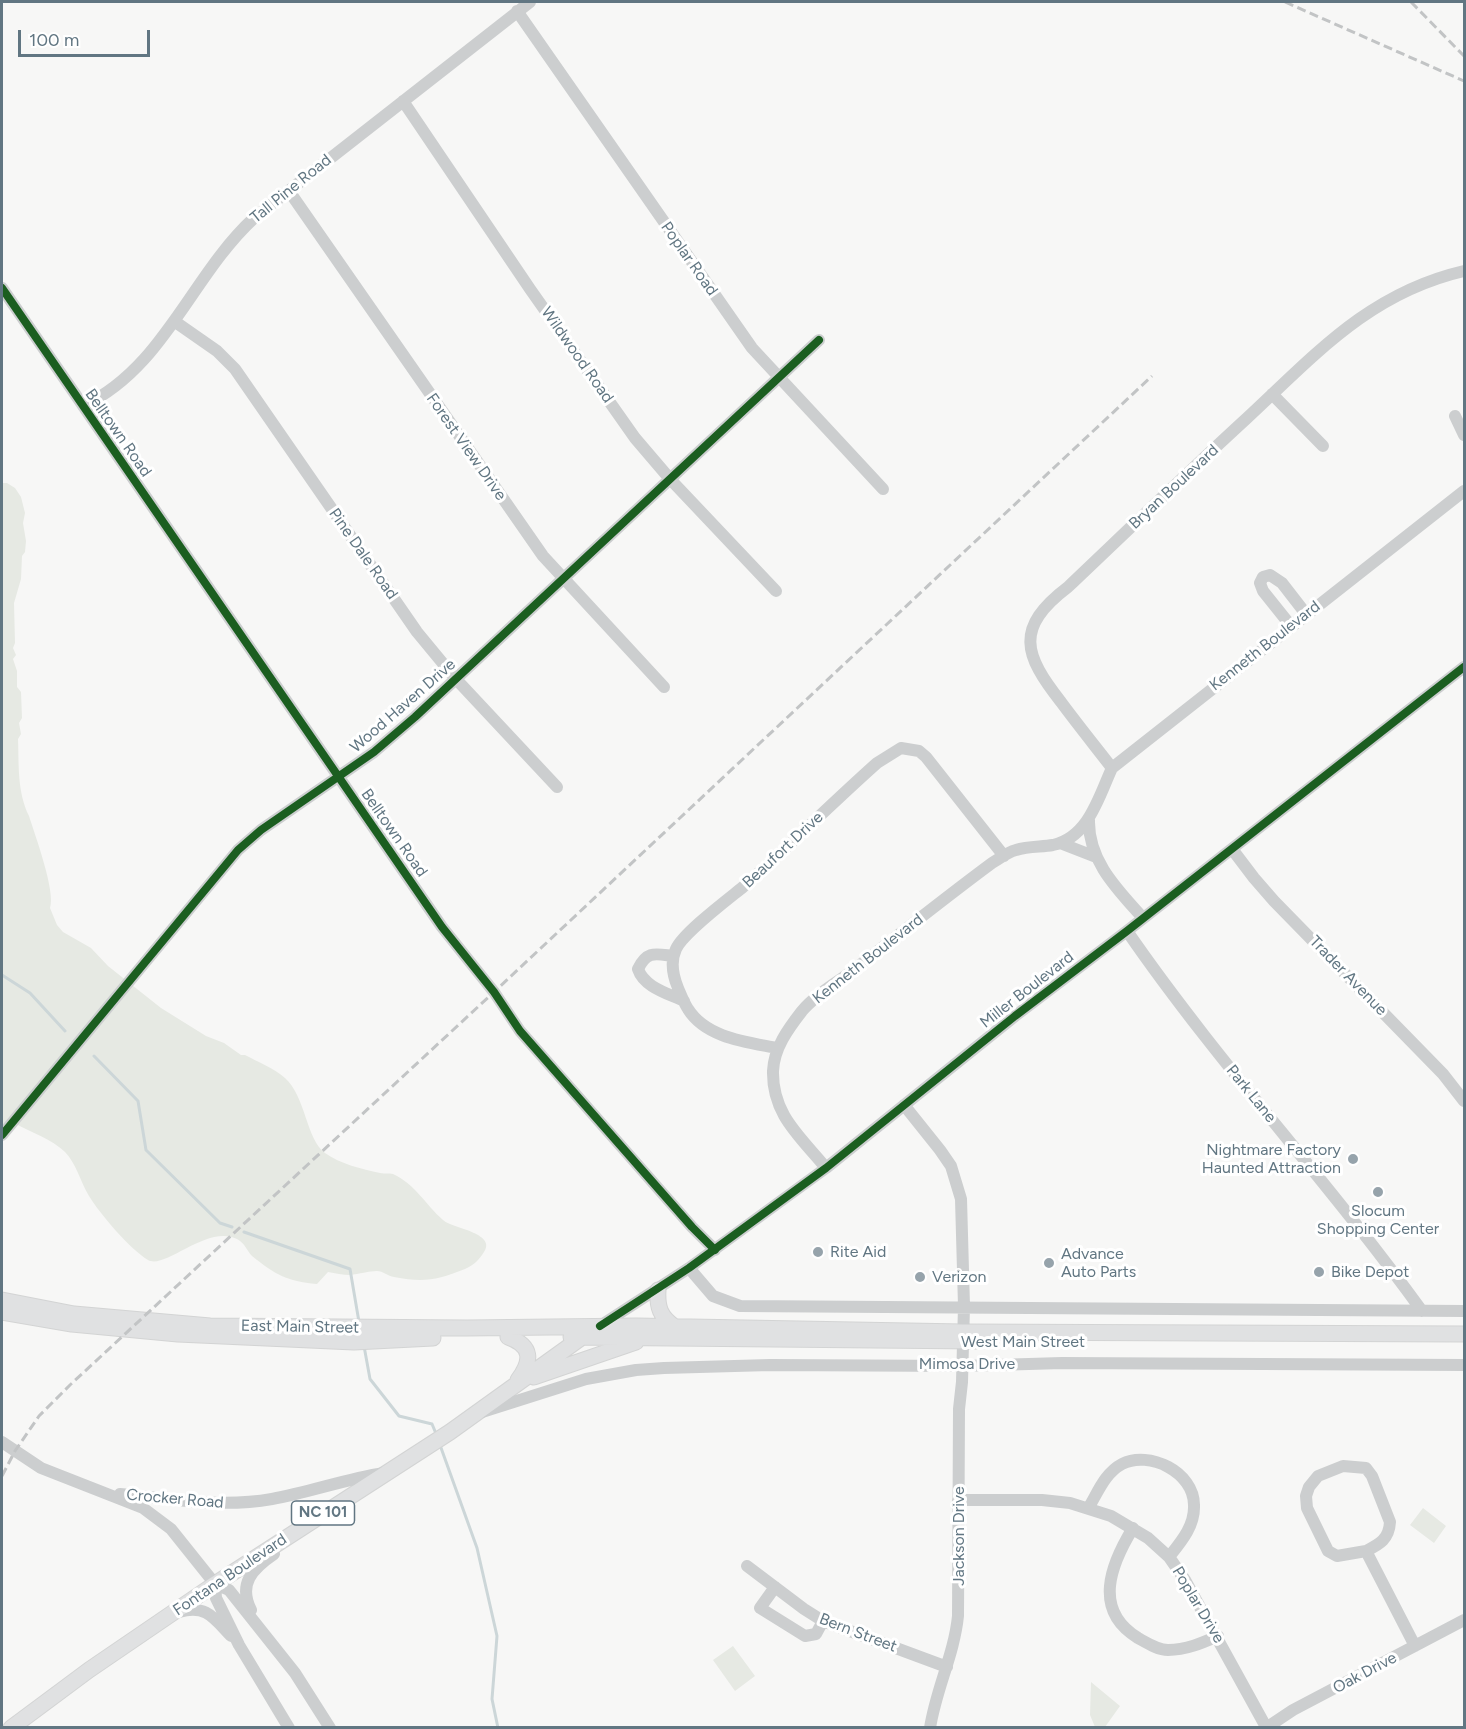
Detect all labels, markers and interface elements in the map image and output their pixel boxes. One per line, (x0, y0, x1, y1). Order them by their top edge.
scale bar (21, 18, 153, 56)
text: 100 m (29, 29, 79, 51)
street label: Tall Pine Road (247, 151, 335, 227)
street label: Poplar Road (657, 218, 721, 300)
street label: Wildwood Road (537, 303, 617, 407)
street label: Belltown Road (81, 385, 155, 481)
street label: Forest View Drive (422, 390, 510, 504)
street label: Bryan Boulevard (1125, 441, 1223, 533)
street label: Pine Dale Road (325, 505, 401, 603)
street label: Kenneth Boulevard (1206, 597, 1324, 695)
street label: Wood Haven Drive (346, 655, 460, 757)
street label: Belltown Road (357, 785, 431, 881)
street label: Beaufort Drive (739, 808, 827, 892)
street label: Kenneth Boulevard (809, 910, 927, 1008)
street label: Trader Avenue (1305, 932, 1391, 1020)
street label: Miller Boulevard (976, 948, 1078, 1032)
street label: Park Lane (1222, 1061, 1280, 1127)
place label: Nightmare Factory Haunted Attraction (1202, 1140, 1341, 1178)
marker: Nightmare Factory Haunted Attraction (1346, 1152, 1360, 1166)
marker: Slocum Shopping Center (1371, 1185, 1385, 1199)
place label: Slocum Shopping Center (1317, 1201, 1439, 1239)
place label: Rite Aid (830, 1242, 886, 1262)
place label: Advance Auto Parts (1061, 1244, 1136, 1282)
marker: Rite Aid (811, 1245, 825, 1259)
marker: Advance Auto Parts (1042, 1256, 1056, 1270)
place label: Bike Depot (1331, 1262, 1409, 1282)
marker: Bike Depot (1312, 1265, 1326, 1279)
place label: Verizon (932, 1267, 986, 1287)
marker: Verizon (913, 1270, 927, 1284)
street label: East Main Street (241, 1316, 359, 1338)
street label: West Main Street (961, 1332, 1085, 1352)
street label: Mimosa Drive (919, 1354, 1015, 1374)
street label: Crocker Road (126, 1485, 224, 1513)
street label: Jackson Drive (949, 1486, 969, 1586)
road number: NC 101 (292, 1501, 354, 1525)
street label: Fontana Boulevard (169, 1530, 291, 1620)
street label: Poplar Drive (1168, 1563, 1228, 1647)
street label: Bern Street (816, 1609, 900, 1657)
street label: Oak Drive (1330, 1648, 1400, 1698)

